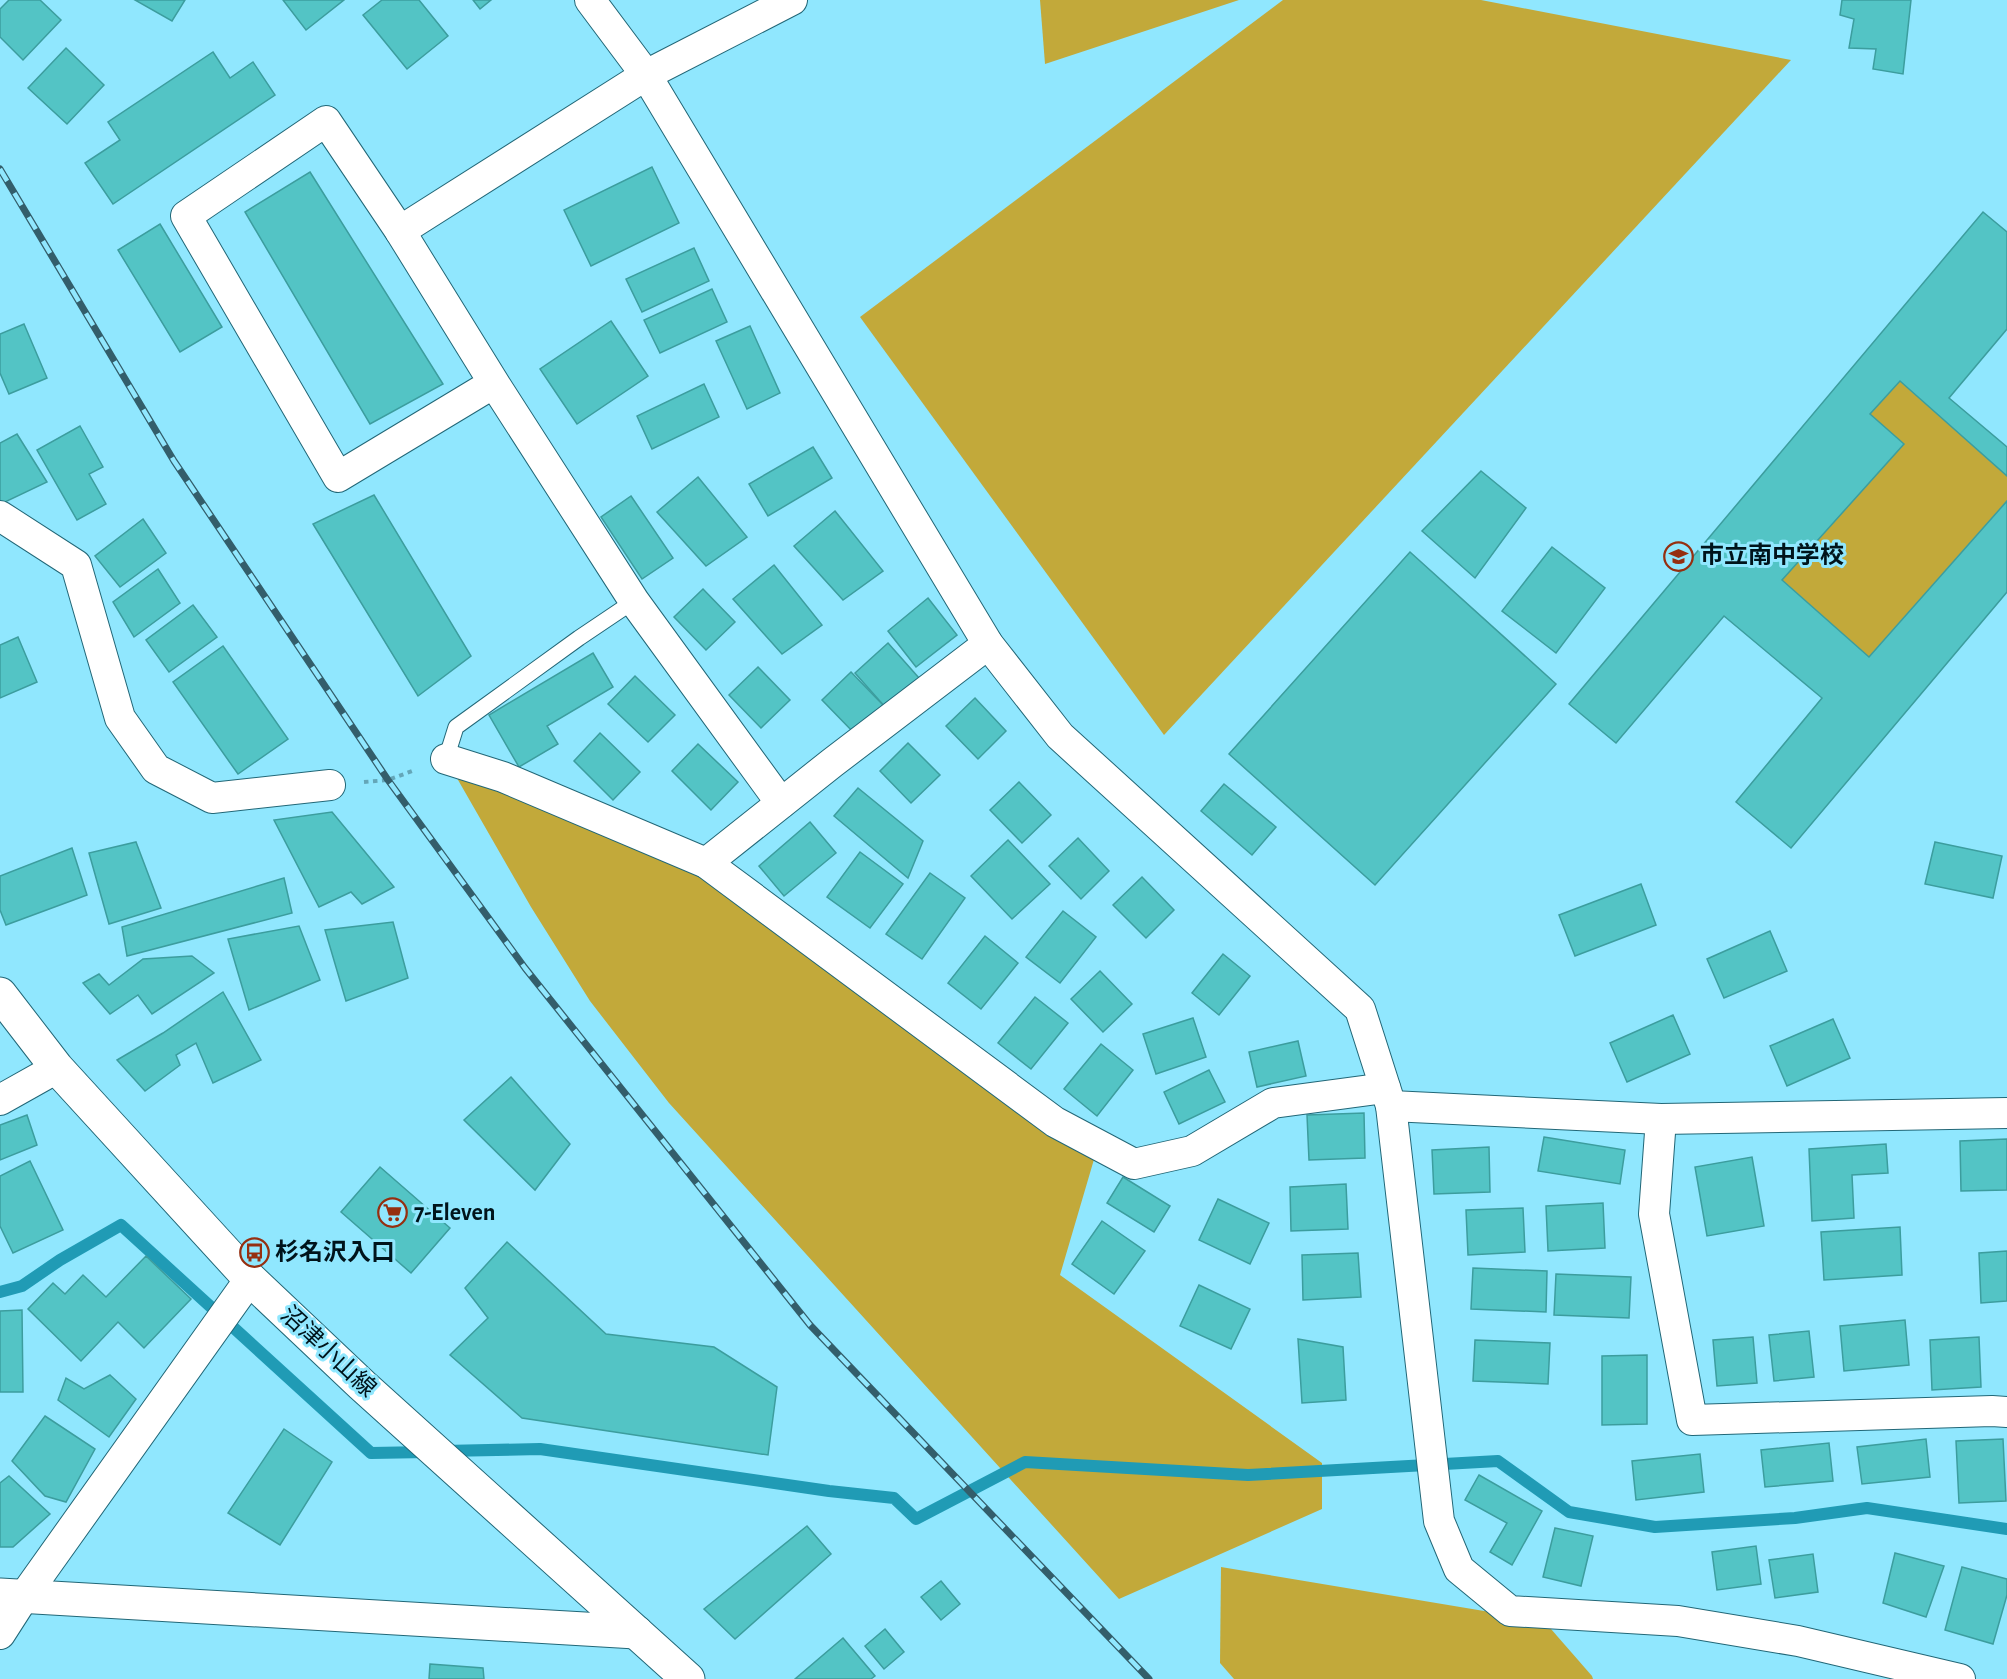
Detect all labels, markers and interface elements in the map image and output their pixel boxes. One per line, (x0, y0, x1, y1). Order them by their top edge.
school or university icon: 市立南中学校 (1663, 540, 1695, 572)
place label: 市立南中学校 (1700, 542, 1844, 568)
supermarket icon: 7-Eleven (377, 1197, 409, 1229)
place label: 7-Eleven (414, 1201, 495, 1225)
bus stop icon: 杉名沢入口 (238, 1237, 270, 1269)
place label: 杉名沢入口 (275, 1239, 395, 1265)
street label: 沼津小山線 (276, 1301, 381, 1402)

